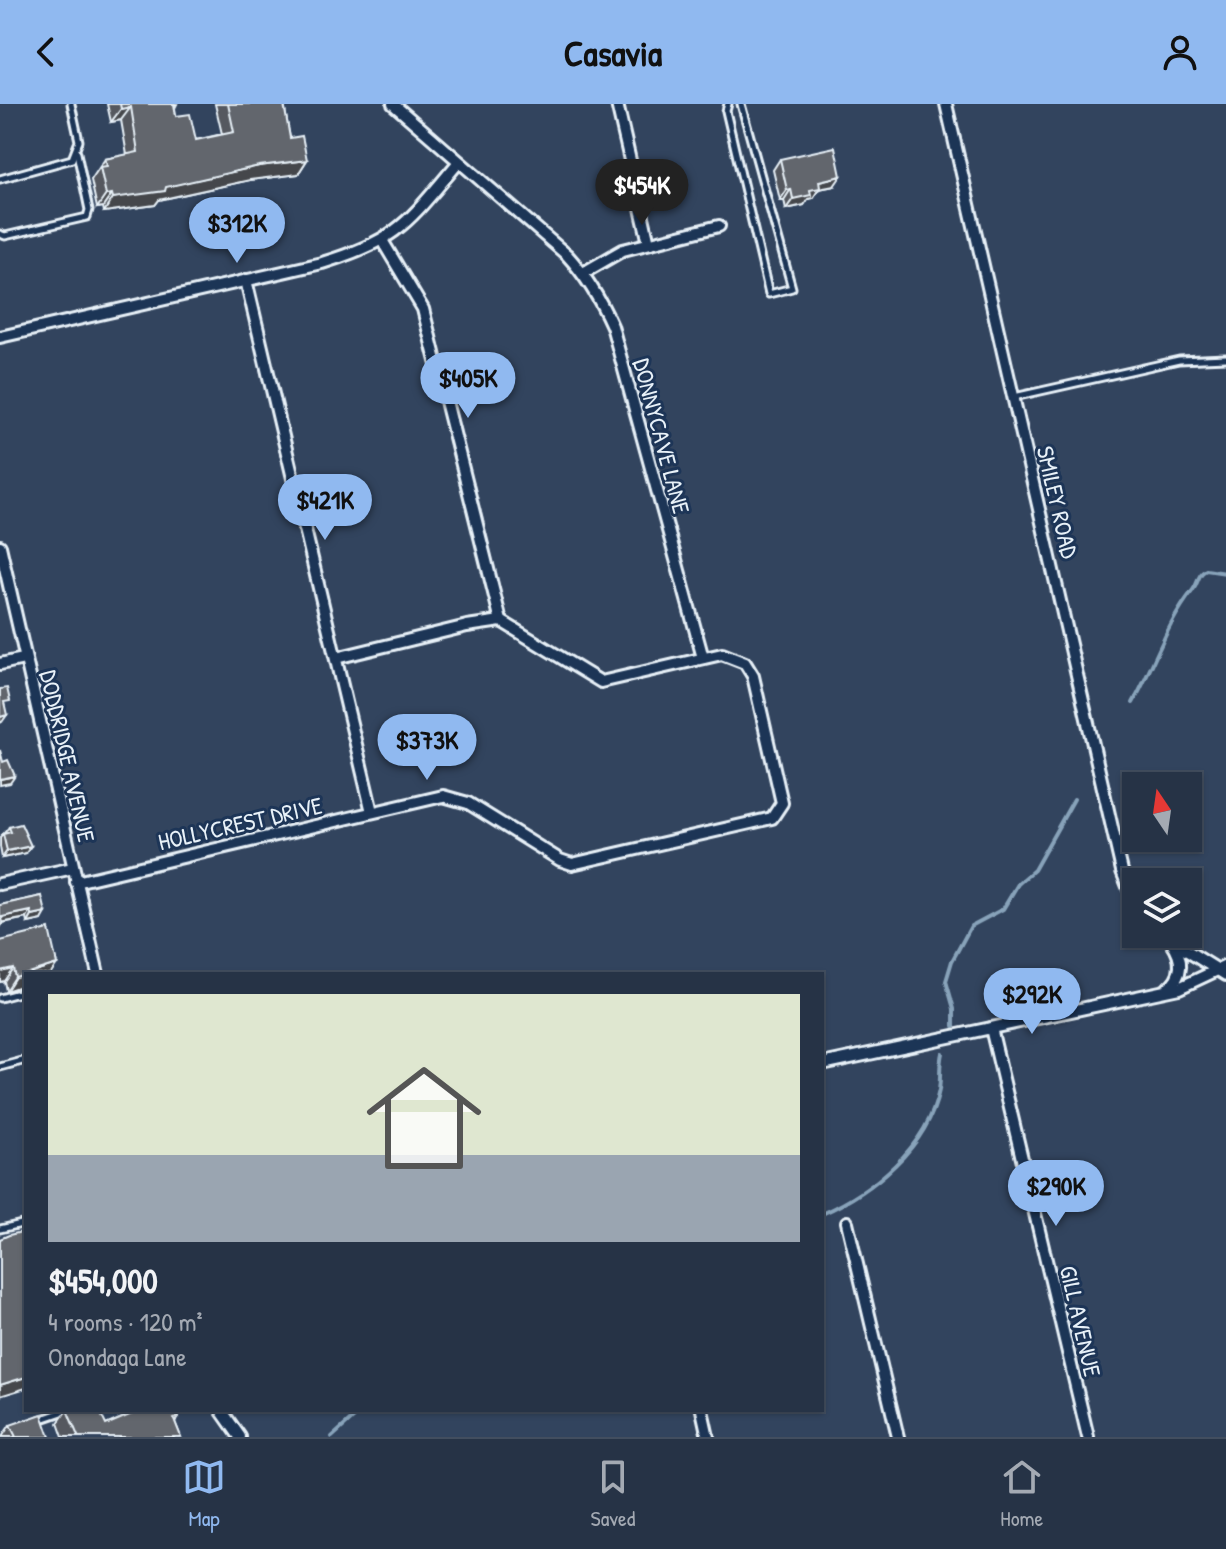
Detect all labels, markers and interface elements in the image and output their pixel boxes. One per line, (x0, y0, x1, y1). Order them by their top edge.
text: Casavia (564, 28, 662, 77)
icon: back (24, 30, 68, 74)
icon: person (1158, 30, 1202, 74)
pin: $454K (586, 159, 698, 227)
text: $454K (613, 167, 671, 202)
pin: $312K (181, 197, 293, 265)
text: $312K (207, 205, 267, 240)
pin: $405K (412, 352, 524, 420)
street label: DONNYCAVE LANE (626, 355, 698, 517)
text: $405K (438, 360, 498, 395)
street label: SMILEY ROAD (1030, 443, 1087, 562)
pin: $421K (269, 474, 381, 542)
text: $421K (296, 482, 354, 517)
street label: DODDRIDGE AVENUE (33, 667, 103, 845)
pin: $373K (371, 714, 483, 782)
text: $373K (396, 722, 458, 757)
north arrow (1122, 772, 1202, 852)
map controls (1122, 772, 1202, 948)
street label: HOLLYCREST DRIVE (155, 788, 326, 857)
button: layers (1122, 868, 1202, 948)
pin: $292K (976, 968, 1088, 1036)
text: $292K (1002, 976, 1062, 1011)
icon: home (352, 1046, 496, 1190)
pin: $290K (1000, 1160, 1112, 1228)
text: $290K (1026, 1168, 1086, 1203)
text: $454,000 (48, 1258, 158, 1304)
street label: GILL AVENUE (1053, 1262, 1109, 1380)
text: 4 rooms · 120 m² (48, 1304, 202, 1339)
text: Onondaga Lane (48, 1339, 186, 1374)
tab: Map (182, 1455, 226, 1533)
tab: Saved (591, 1455, 635, 1533)
tab: Home (1000, 1455, 1044, 1533)

